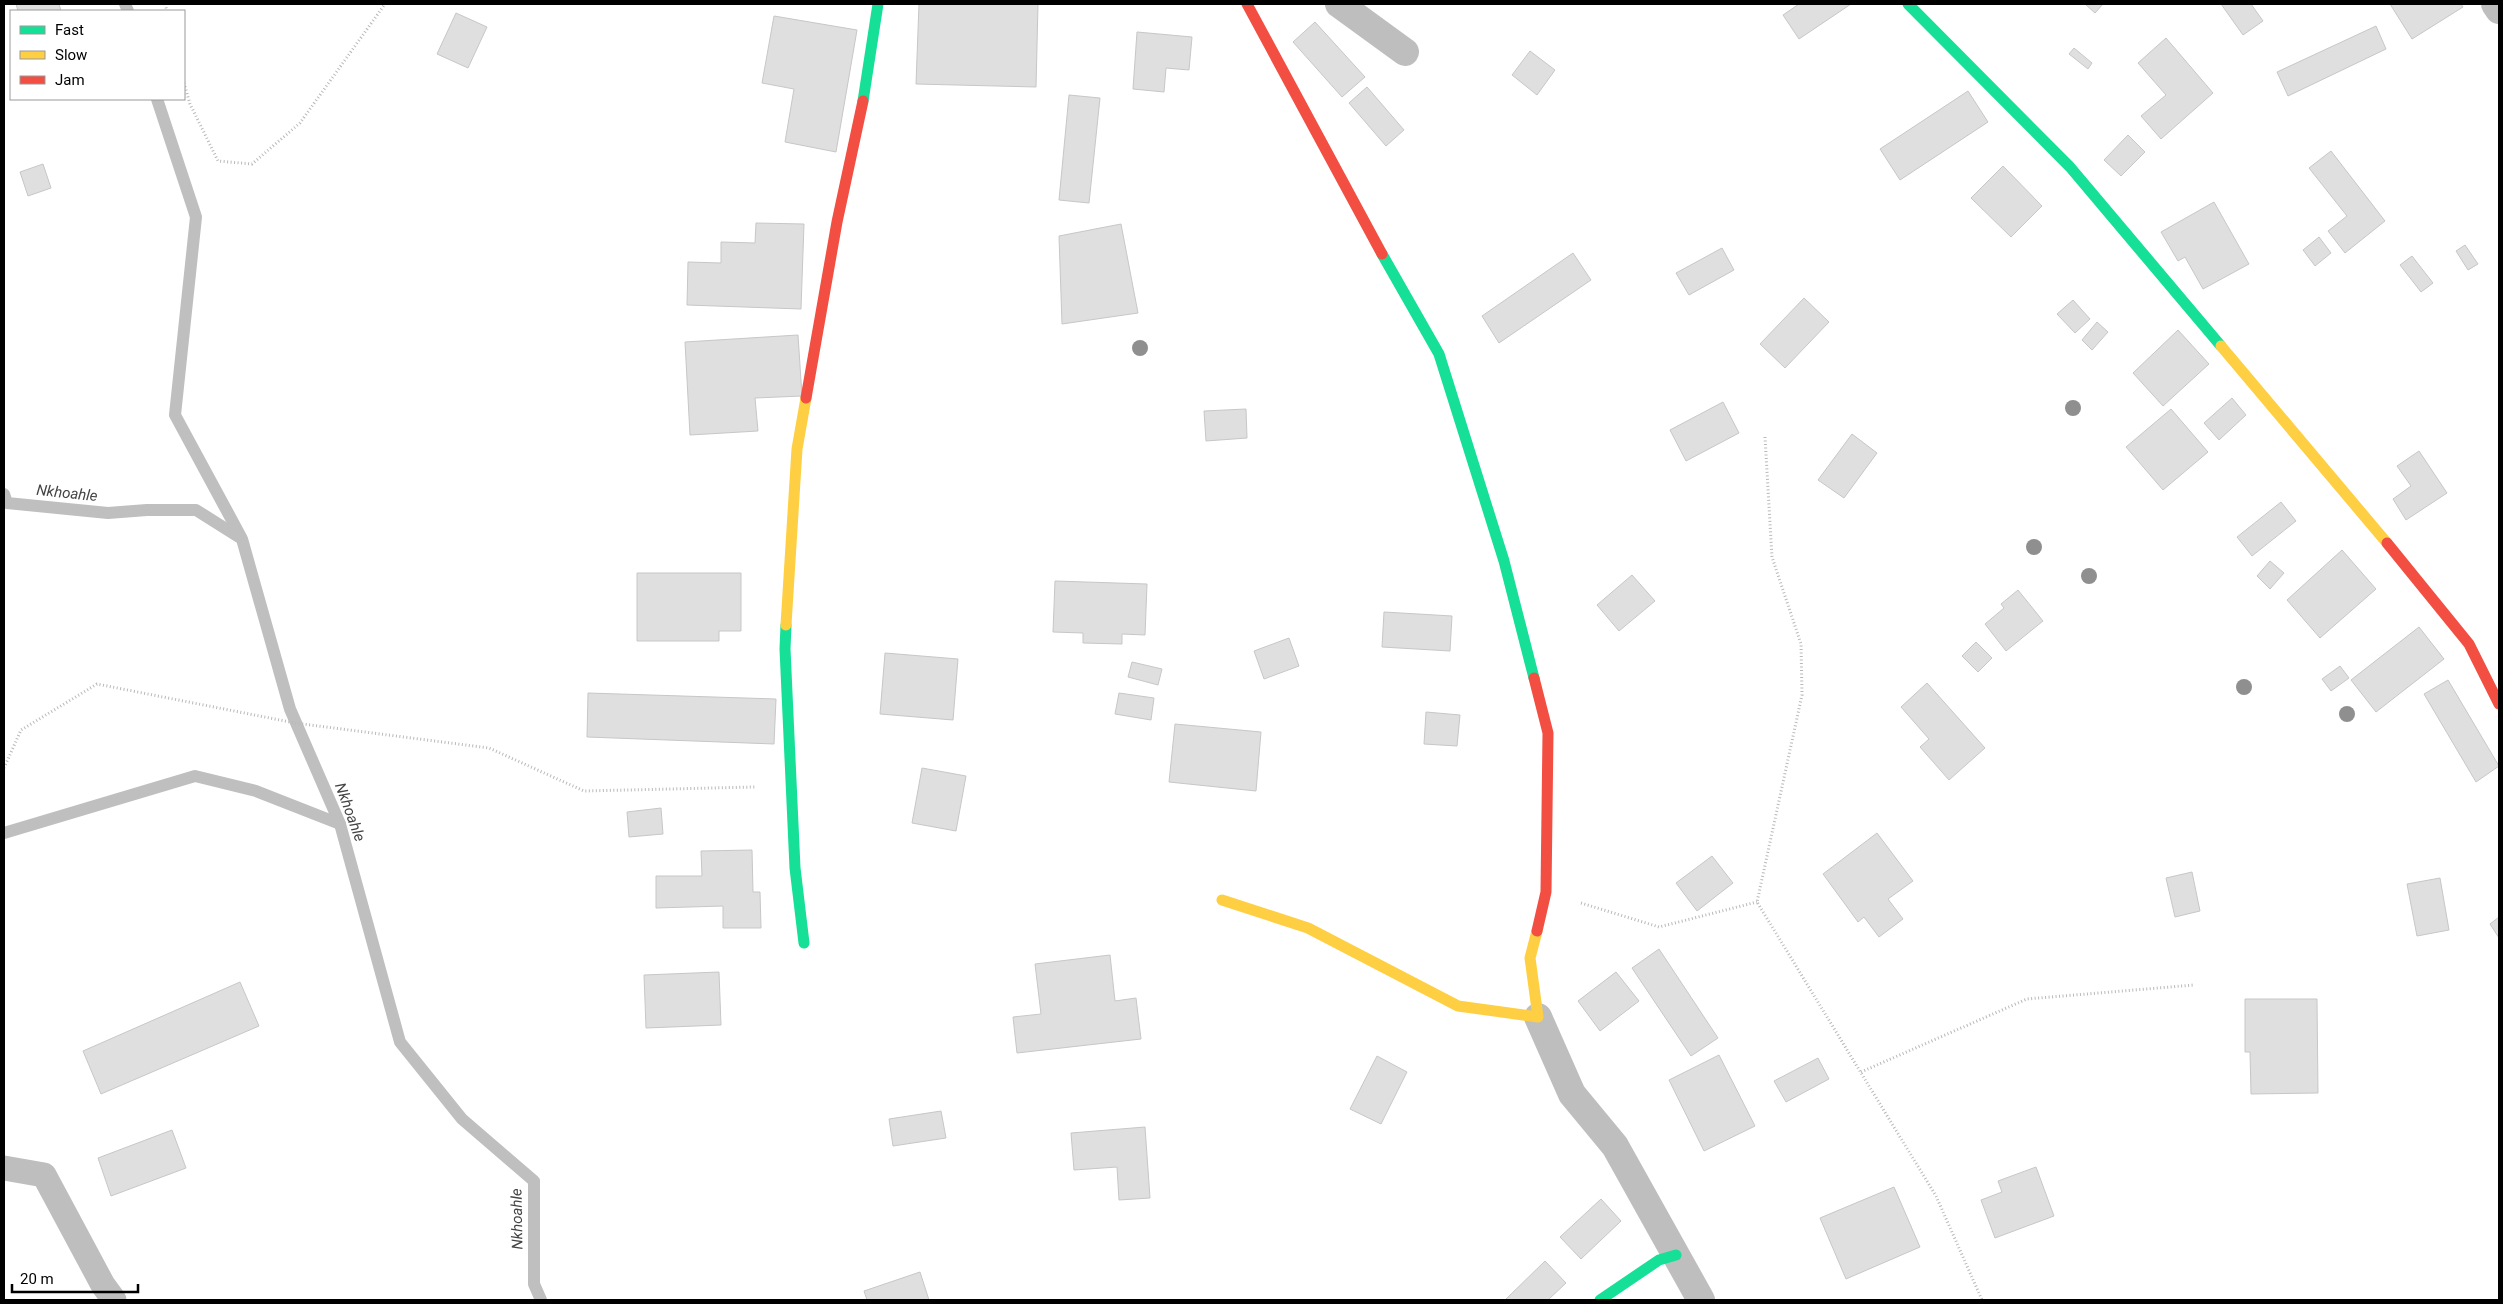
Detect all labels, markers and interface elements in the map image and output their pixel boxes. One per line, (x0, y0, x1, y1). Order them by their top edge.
legend (10, 10, 185, 100)
text: Fast (55, 21, 84, 39)
text: Slow (55, 46, 87, 64)
text: Jam (55, 71, 85, 89)
water label: Nkhoahle (36, 481, 99, 505)
water label: Nkhoahle (331, 780, 369, 844)
water label: Nkhoahle (507, 1188, 527, 1250)
scale bar (12, 1262, 139, 1294)
text: 20 m (20, 1270, 54, 1288)

